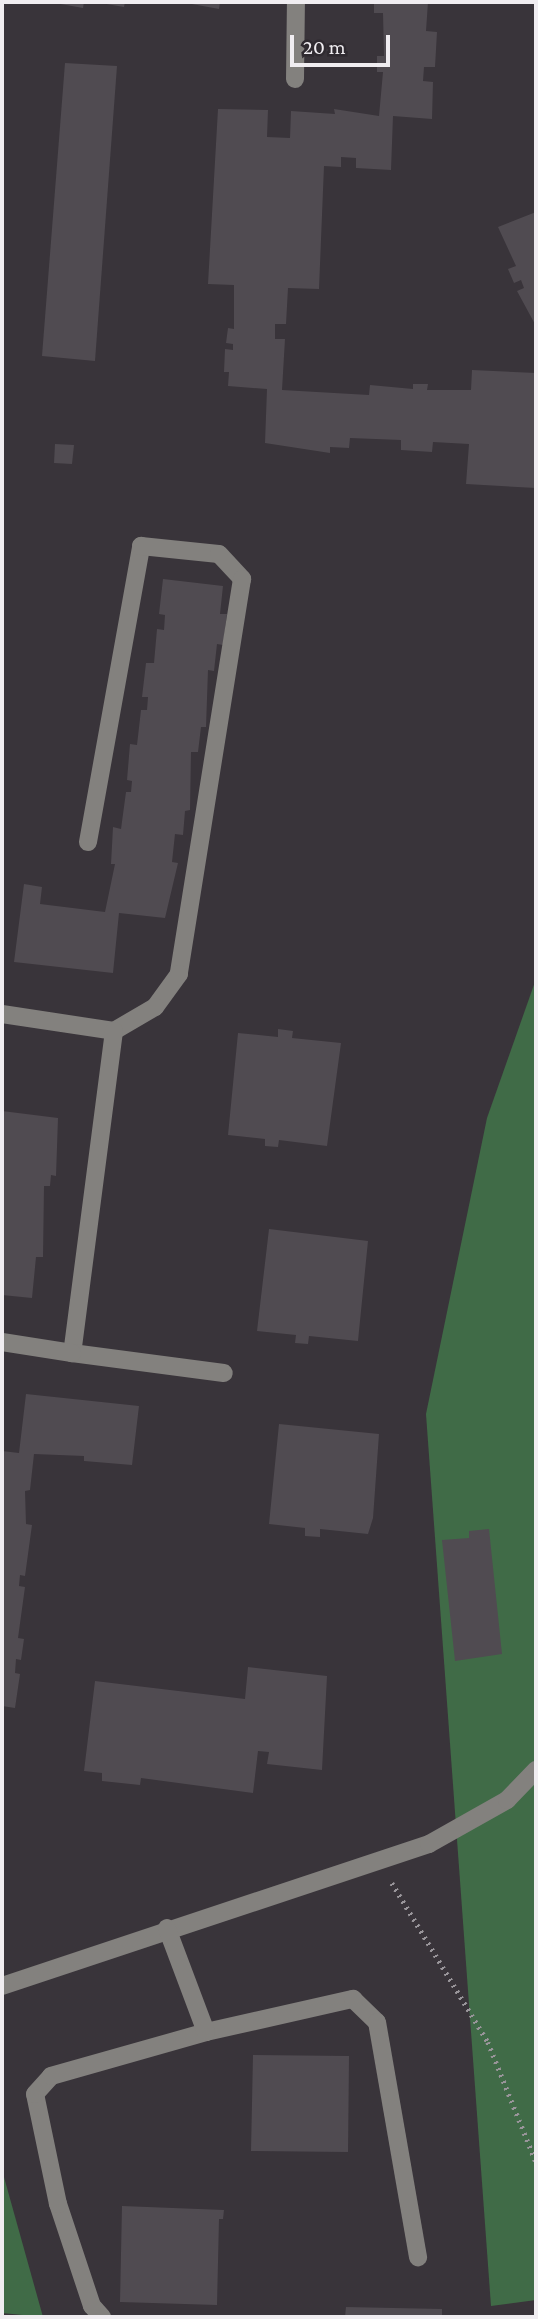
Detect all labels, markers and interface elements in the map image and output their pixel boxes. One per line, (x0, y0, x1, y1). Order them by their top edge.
scale bar (293, 21, 393, 65)
text: 20 m (303, 35, 346, 59)

